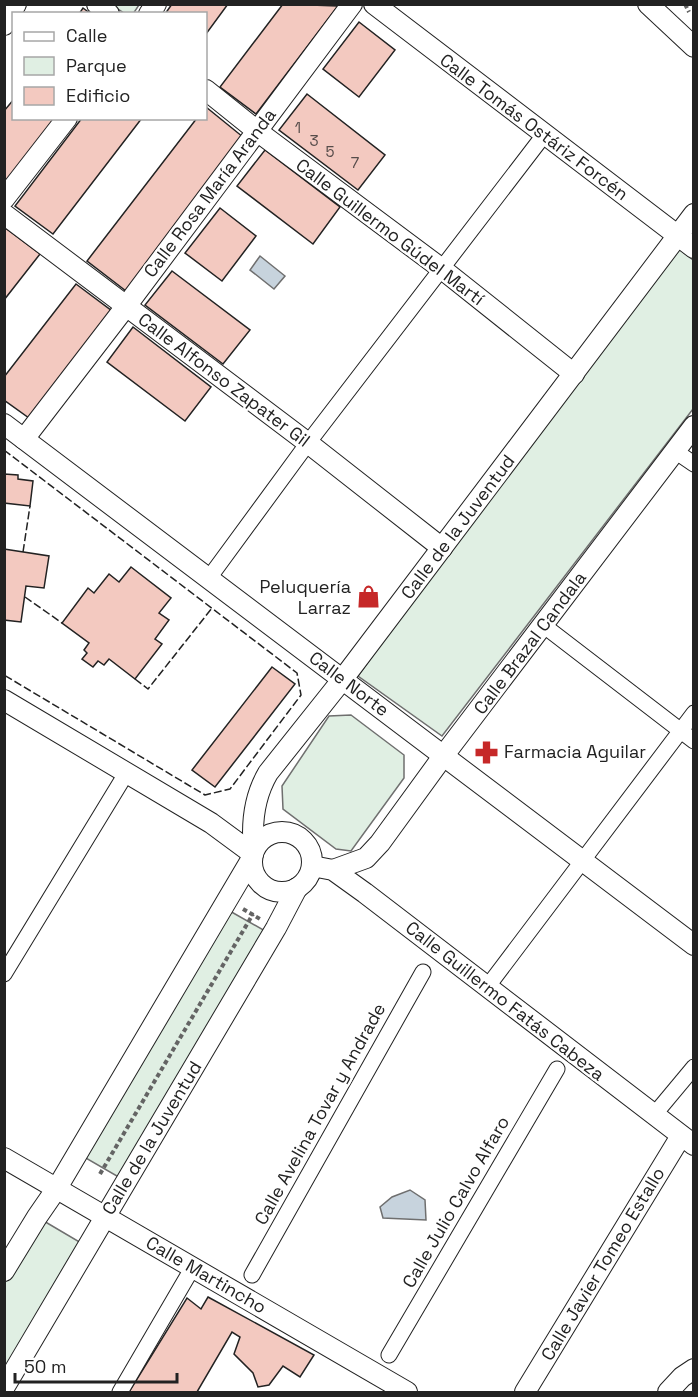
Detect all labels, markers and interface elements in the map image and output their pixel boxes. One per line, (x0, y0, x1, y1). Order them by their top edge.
legend (12, 12, 207, 120)
text: Calle (66, 24, 107, 47)
street label: Calle Tomás Ostáriz Forcén (436, 48, 633, 205)
text: Parque (66, 54, 127, 77)
text: Edificio (66, 84, 130, 107)
street label: Calle Rosa María Aranda (138, 104, 281, 282)
house number: 1 (295, 118, 301, 137)
house number: 3 (309, 131, 319, 150)
house number: 5 (326, 142, 335, 161)
street label: Calle Guillermo Gúdel Martí (291, 153, 490, 310)
house number: 7 (351, 153, 359, 172)
street label: Calle Alfonso Zapater Gil (134, 307, 315, 452)
street label: Calle de la Juventud (396, 450, 520, 604)
street label: Calle Brazal Candala (468, 567, 591, 719)
place label: Peluquería Larraz (260, 575, 351, 619)
shop icon: Peluquería Larraz (356, 584, 382, 610)
street label: Calle Norte (305, 646, 394, 721)
pharmacy icon: Farmacia Aguilar (473, 739, 499, 765)
place label: Farmacia Aguilar (504, 740, 646, 763)
street label: Calle Guillermo Fatás Cabeza (401, 916, 609, 1085)
street label: Calle Avelina Tovar y Andrade (249, 999, 390, 1229)
street label: Calle de la Juventud (97, 1057, 207, 1219)
street label: Calle Julio Calvo Alfaro (397, 1112, 514, 1292)
street label: Calle Javier Tomeo Estallo (536, 1163, 669, 1365)
street label: Calle Martincho (142, 1231, 271, 1318)
scale bar (15, 1346, 177, 1384)
text: 50 m (24, 1355, 66, 1378)

